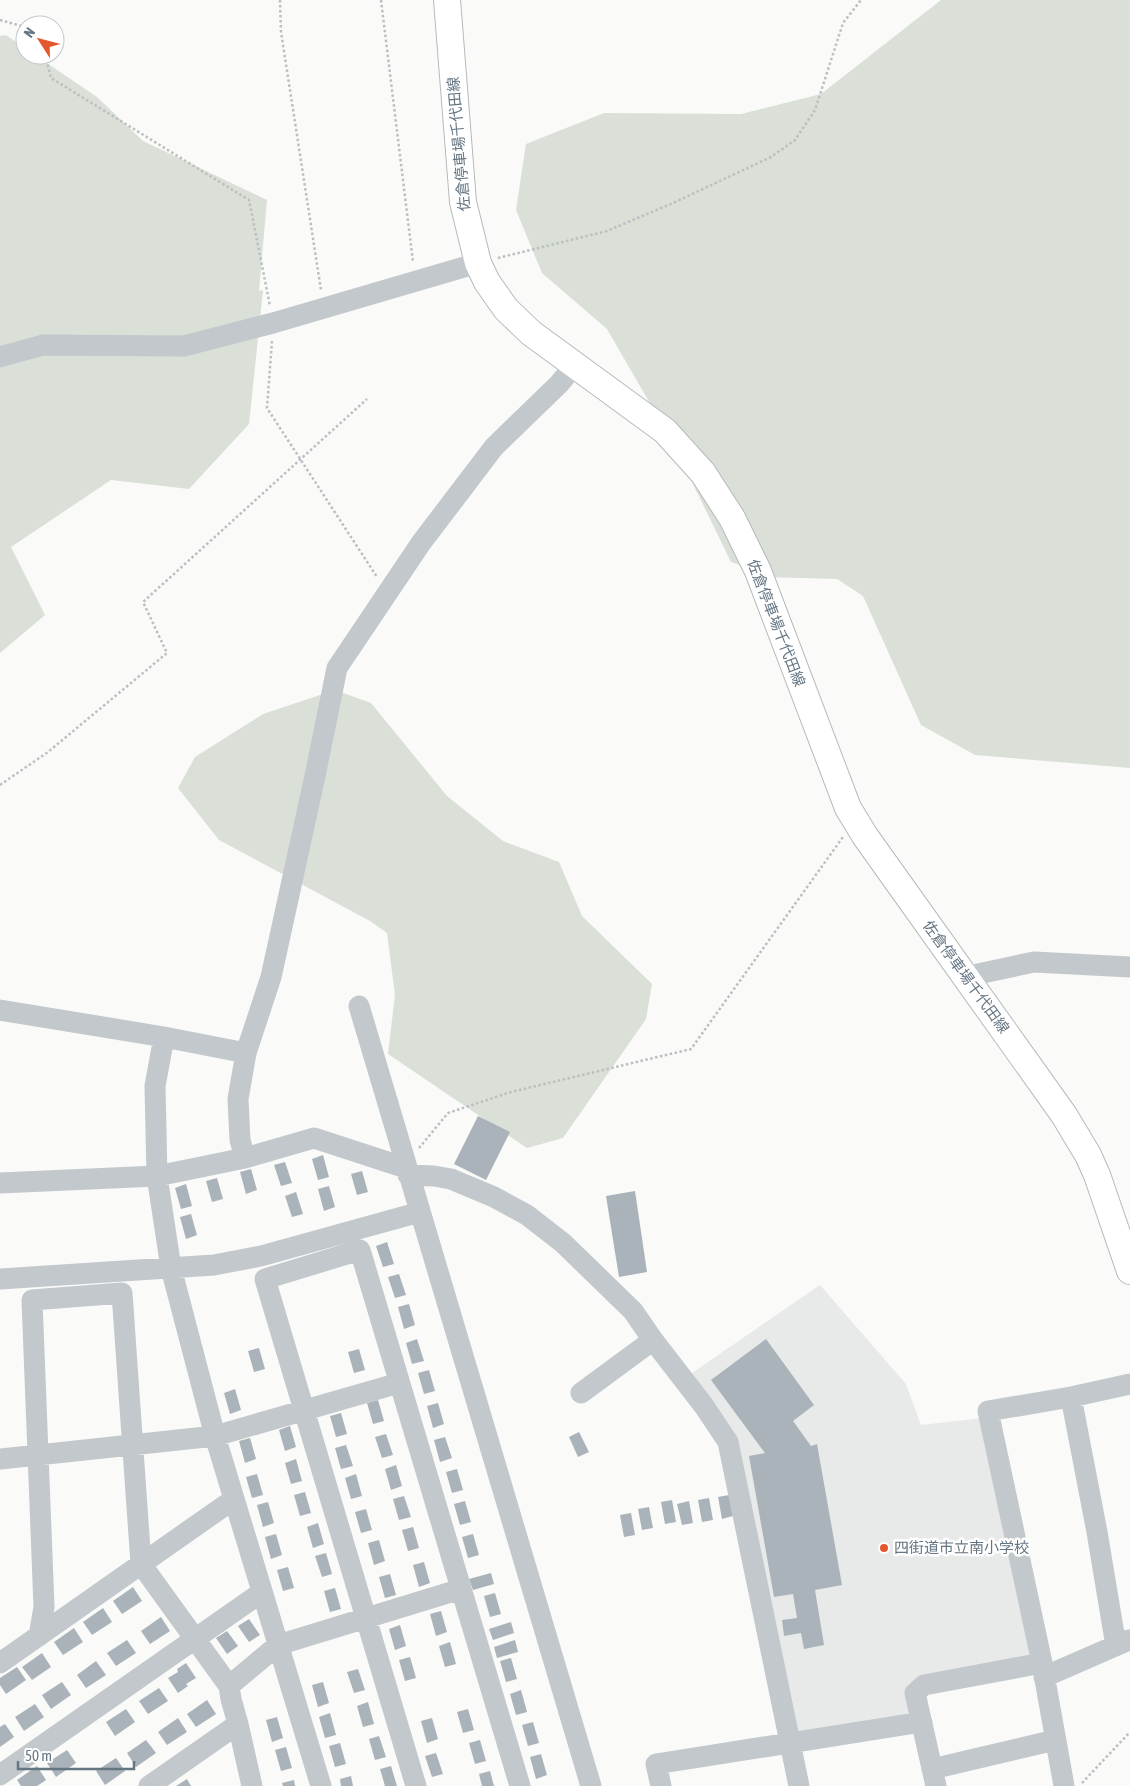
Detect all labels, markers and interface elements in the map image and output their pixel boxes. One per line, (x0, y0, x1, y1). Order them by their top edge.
north arrow (15, 15, 65, 65)
text: N (21, 24, 38, 40)
street label: 佐倉停車場千代田線 (444, 76, 473, 212)
street label: 佐倉停車場千代田線 (744, 557, 809, 689)
street label: 佐倉停車場千代田線 (920, 917, 1013, 1036)
place label: 四街道市立南小学校 (894, 1539, 1029, 1556)
marker: 四街道市立南小学校 (878, 1542, 890, 1554)
scale bar (18, 1738, 134, 1770)
text: 50 m (25, 1747, 52, 1764)

